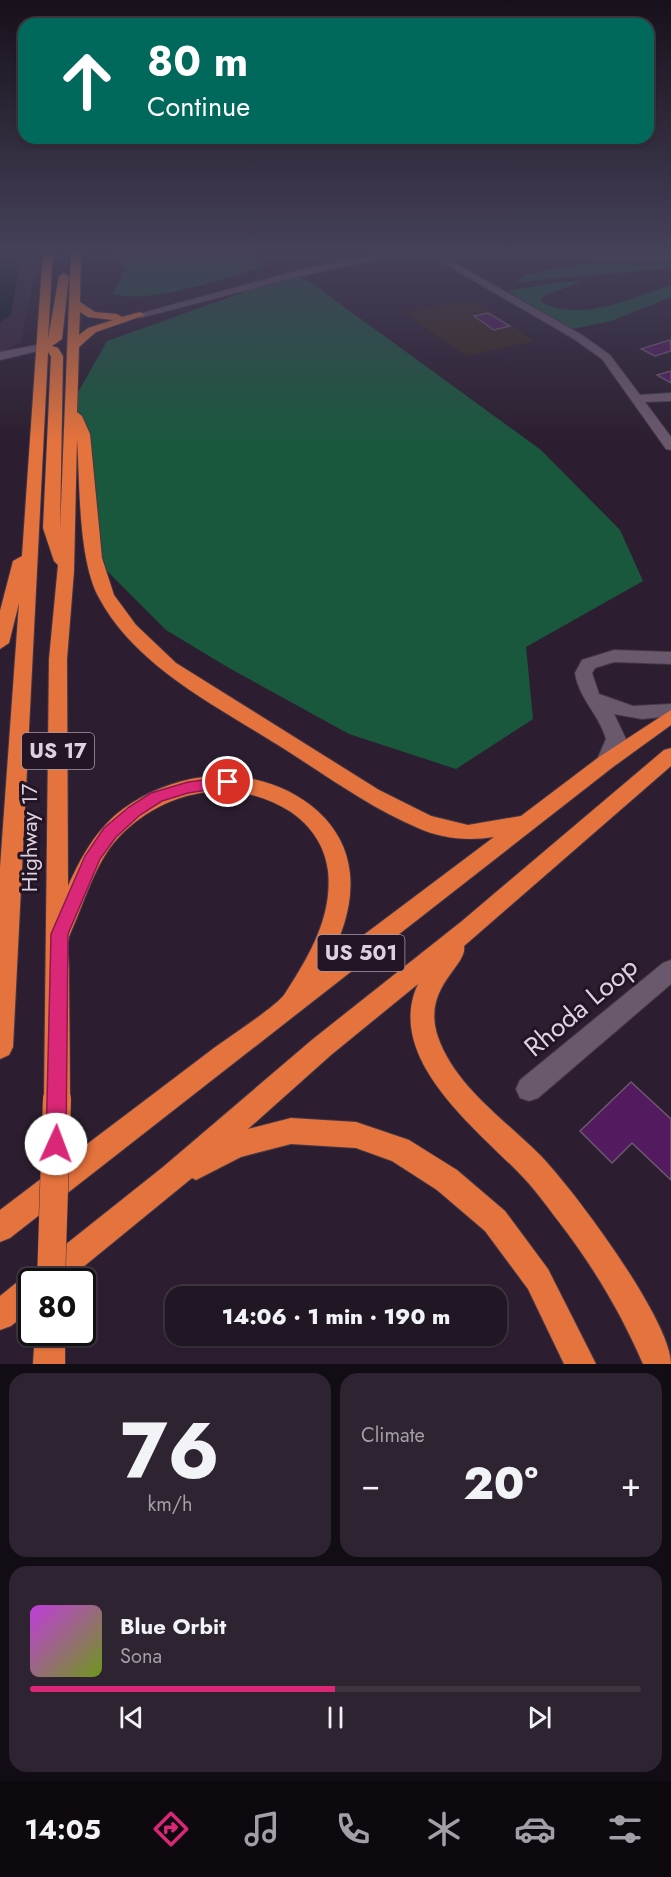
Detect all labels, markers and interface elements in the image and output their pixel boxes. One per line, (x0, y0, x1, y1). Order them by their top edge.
text: 80 m (147, 31, 248, 92)
icon: ahead (48, 42, 126, 120)
text: Continue (147, 87, 250, 126)
road number: US 17 (22, 733, 94, 769)
pin (202, 756, 253, 807)
icon: arrive (211, 765, 244, 798)
street label: Highway 17 (13, 783, 45, 892)
road number: US 501 (318, 935, 404, 971)
street label: Rhoda Loop (515, 947, 646, 1066)
position arrow (24, 1112, 88, 1176)
speed limit sign: 80 (18, 1268, 96, 1346)
text: 14:06 · 1 min · 190 m (222, 1300, 450, 1332)
text: 76 (120, 1395, 220, 1507)
text: Climate (361, 1421, 425, 1450)
text: 20° (463, 1451, 538, 1516)
text: − (361, 1461, 380, 1508)
text: + (621, 1461, 641, 1508)
text: km/h (147, 1490, 193, 1519)
text: Blue Orbit (120, 1610, 226, 1642)
text: Sona (120, 1642, 162, 1671)
icon: previous (115, 1701, 148, 1734)
icon: pause (319, 1701, 352, 1734)
icon: next (523, 1701, 556, 1734)
icon: directions (150, 1808, 192, 1850)
icon: music (241, 1808, 283, 1850)
icon: phone (332, 1808, 374, 1850)
icon: climate (423, 1808, 465, 1850)
icon: car (514, 1808, 556, 1850)
icon: filters (604, 1808, 646, 1850)
text: 14:05 (24, 1810, 101, 1849)

